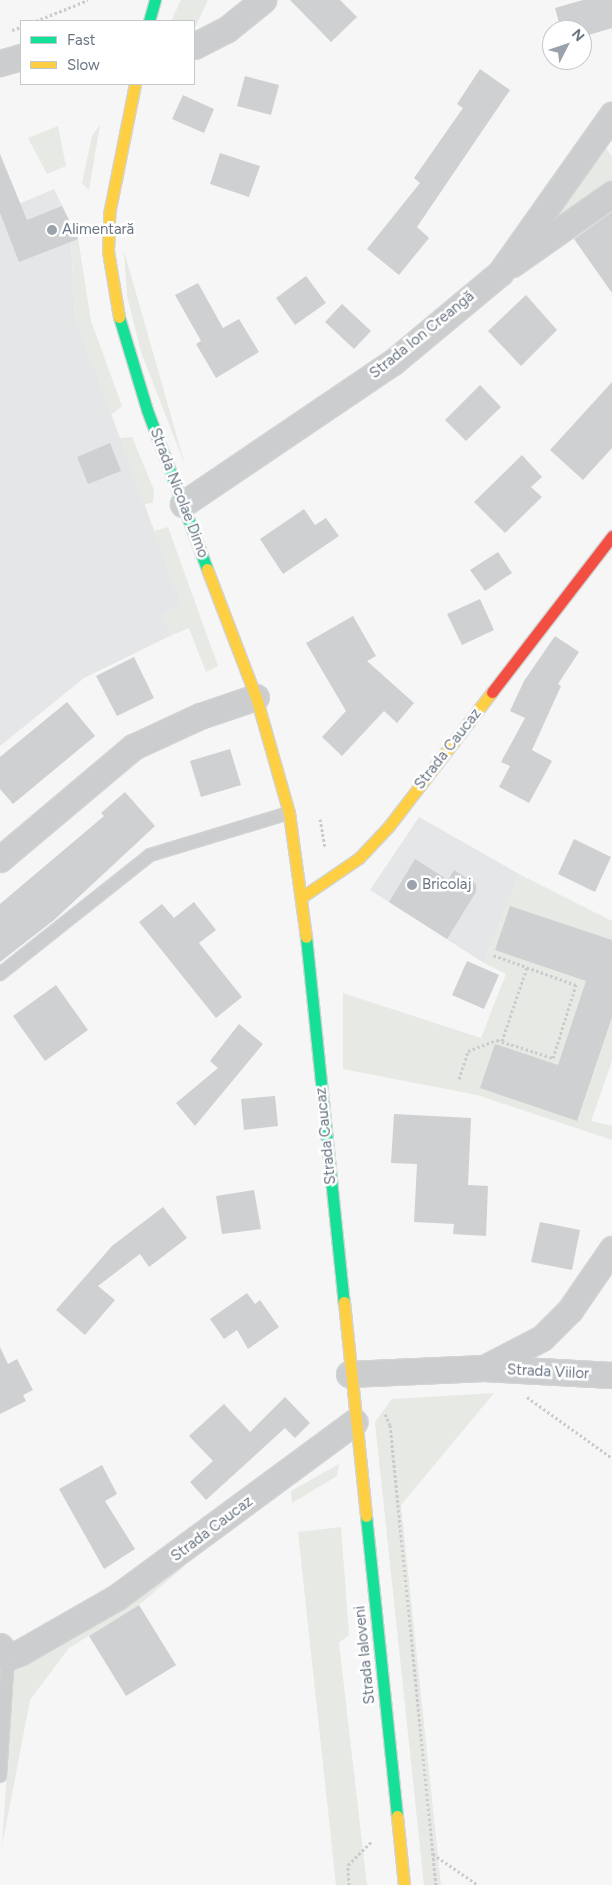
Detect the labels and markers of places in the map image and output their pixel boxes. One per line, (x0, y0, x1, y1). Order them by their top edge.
place label: Alimentară (62, 221, 134, 239)
marker: Alimentară (46, 224, 58, 236)
place label: Bricolaj (422, 876, 472, 894)
marker: Bricolaj (406, 879, 418, 891)

